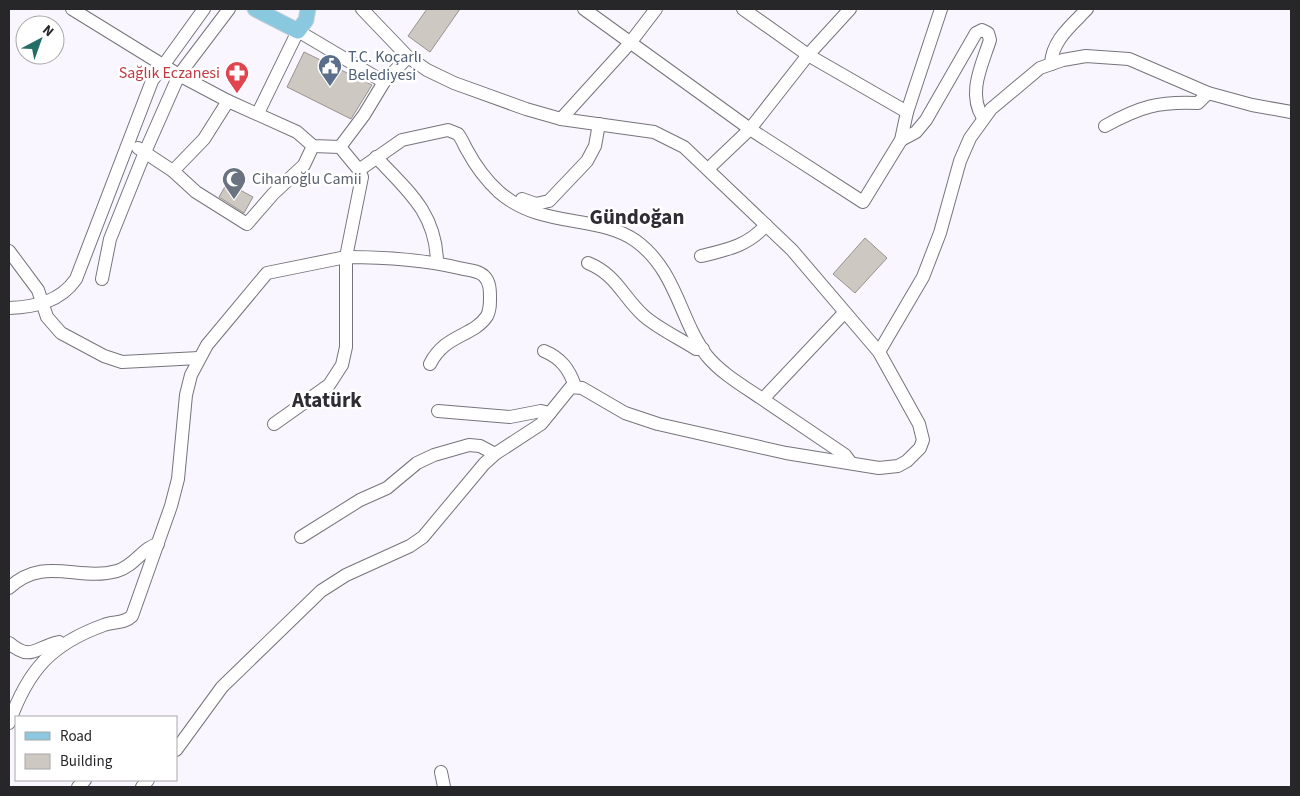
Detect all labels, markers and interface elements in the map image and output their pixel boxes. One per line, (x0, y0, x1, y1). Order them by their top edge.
north arrow (15, 15, 65, 65)
text: N (38, 20, 58, 42)
place label: T.C. Koçarlı Belediyesi (348, 46, 422, 86)
public building icon: T.C. Koçarlı Belediyesi (317, 53, 343, 87)
pharmacy icon: Sağlık Eczanesi (224, 60, 250, 94)
place label: Sağlık Eczanesi (119, 62, 220, 84)
mosque icon: Cihanoğlu Camii (221, 166, 247, 200)
place label: Cihanoğlu Camii (252, 168, 362, 190)
district label: Gündoğan (590, 202, 684, 232)
district label: Atatürk (291, 385, 362, 415)
legend (15, 716, 178, 781)
text: Road (60, 726, 92, 747)
text: Building (60, 751, 113, 772)

